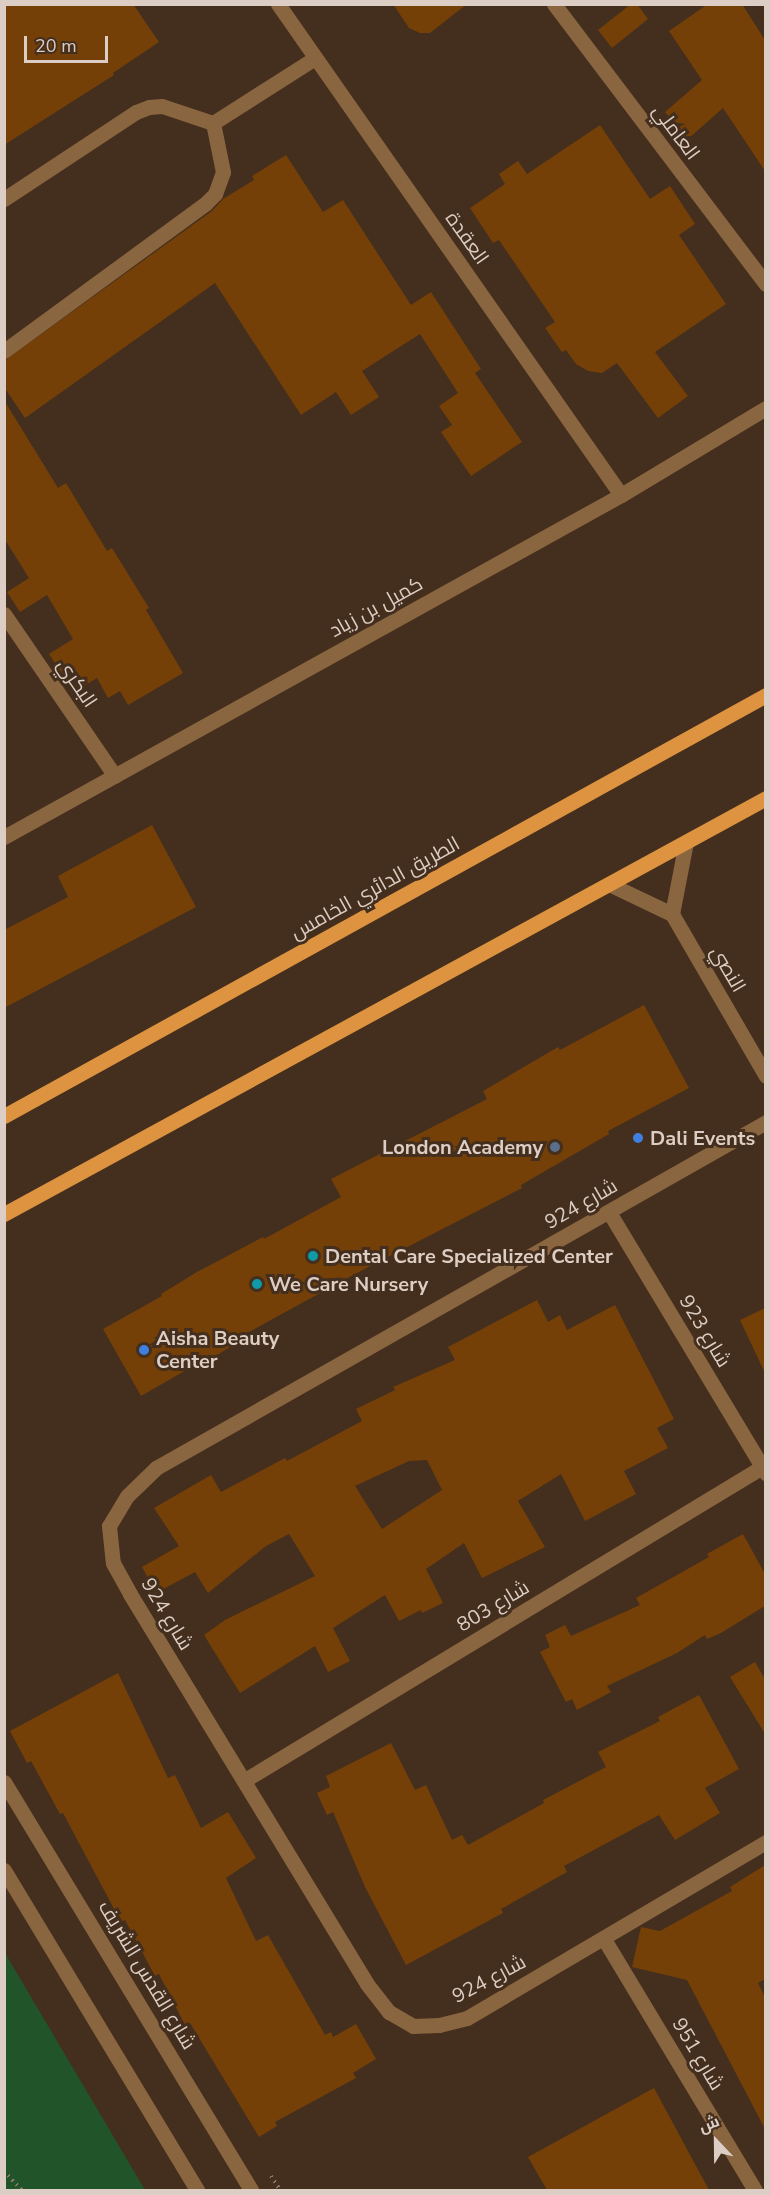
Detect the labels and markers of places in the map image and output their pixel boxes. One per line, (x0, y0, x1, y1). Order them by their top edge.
place label: Dali Events (650, 1126, 755, 1150)
marker: Dali Events (631, 1131, 645, 1145)
place label: London Academy (382, 1135, 543, 1159)
marker: London Academy (548, 1140, 562, 1154)
place label: Dental Care Specialized Center (325, 1244, 613, 1268)
marker: Dental Care Specialized Center (306, 1249, 320, 1263)
place label: We Care Nursery (269, 1272, 428, 1296)
marker: We Care Nursery (250, 1277, 264, 1291)
place label: Aisha Beauty Center (156, 1326, 279, 1373)
marker: Aisha Beauty Center (137, 1343, 151, 1357)

